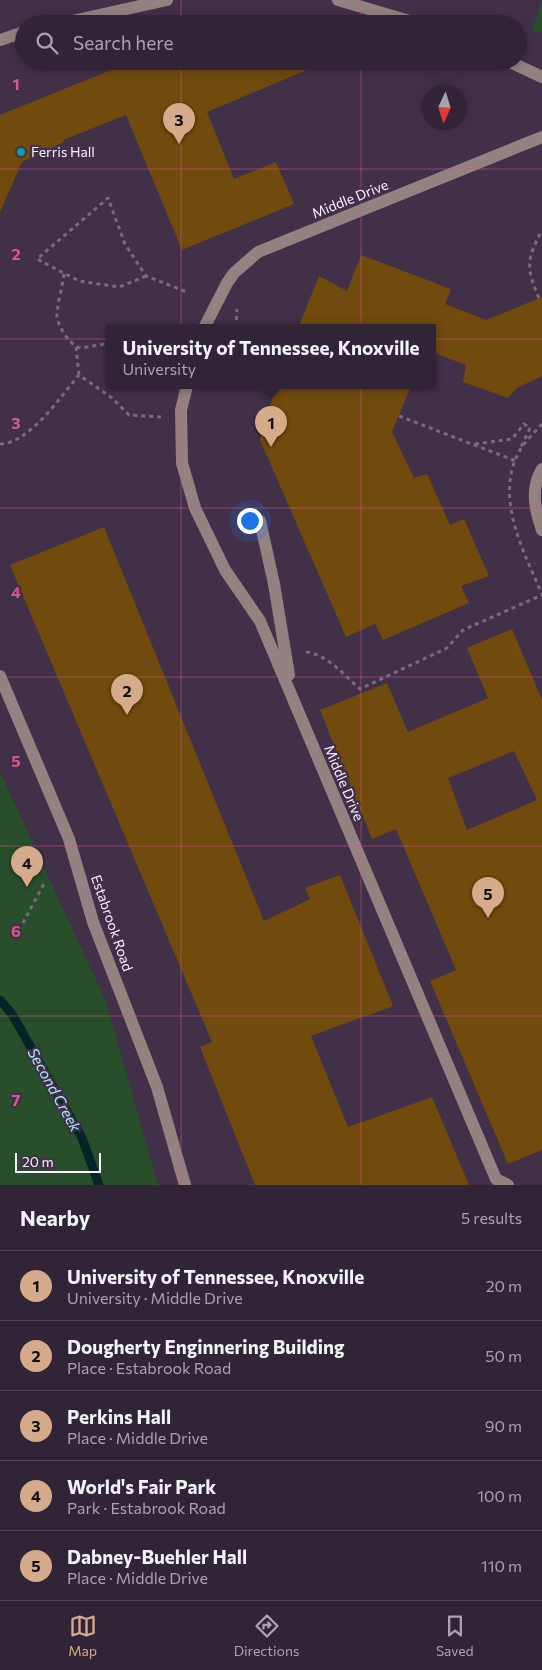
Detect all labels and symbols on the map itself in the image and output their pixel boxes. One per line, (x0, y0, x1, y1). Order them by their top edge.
text: 1 (12, 74, 20, 93)
north arrow (422, 85, 467, 130)
pin: 3 (163, 103, 195, 144)
place label: Ferris Hall (31, 143, 95, 160)
marker: Ferris Hall (15, 146, 27, 158)
street label: Middle Drive (309, 176, 390, 222)
text: 2 (11, 244, 21, 263)
pin: 1 (255, 406, 287, 447)
text: 3 (11, 413, 21, 432)
your location (237, 508, 263, 534)
text: 4 (11, 582, 21, 601)
pin: 2 (111, 674, 143, 715)
street label: Middle Drive (321, 742, 368, 823)
text: 5 (11, 751, 21, 770)
pin: 4 (11, 846, 43, 887)
street label: Estabrook Road (88, 872, 137, 973)
pin: 5 (472, 877, 504, 918)
text: 6 (11, 921, 21, 940)
water label: Second Creek (24, 1044, 86, 1135)
text: 7 (12, 1090, 21, 1109)
scale bar (15, 1150, 101, 1173)

